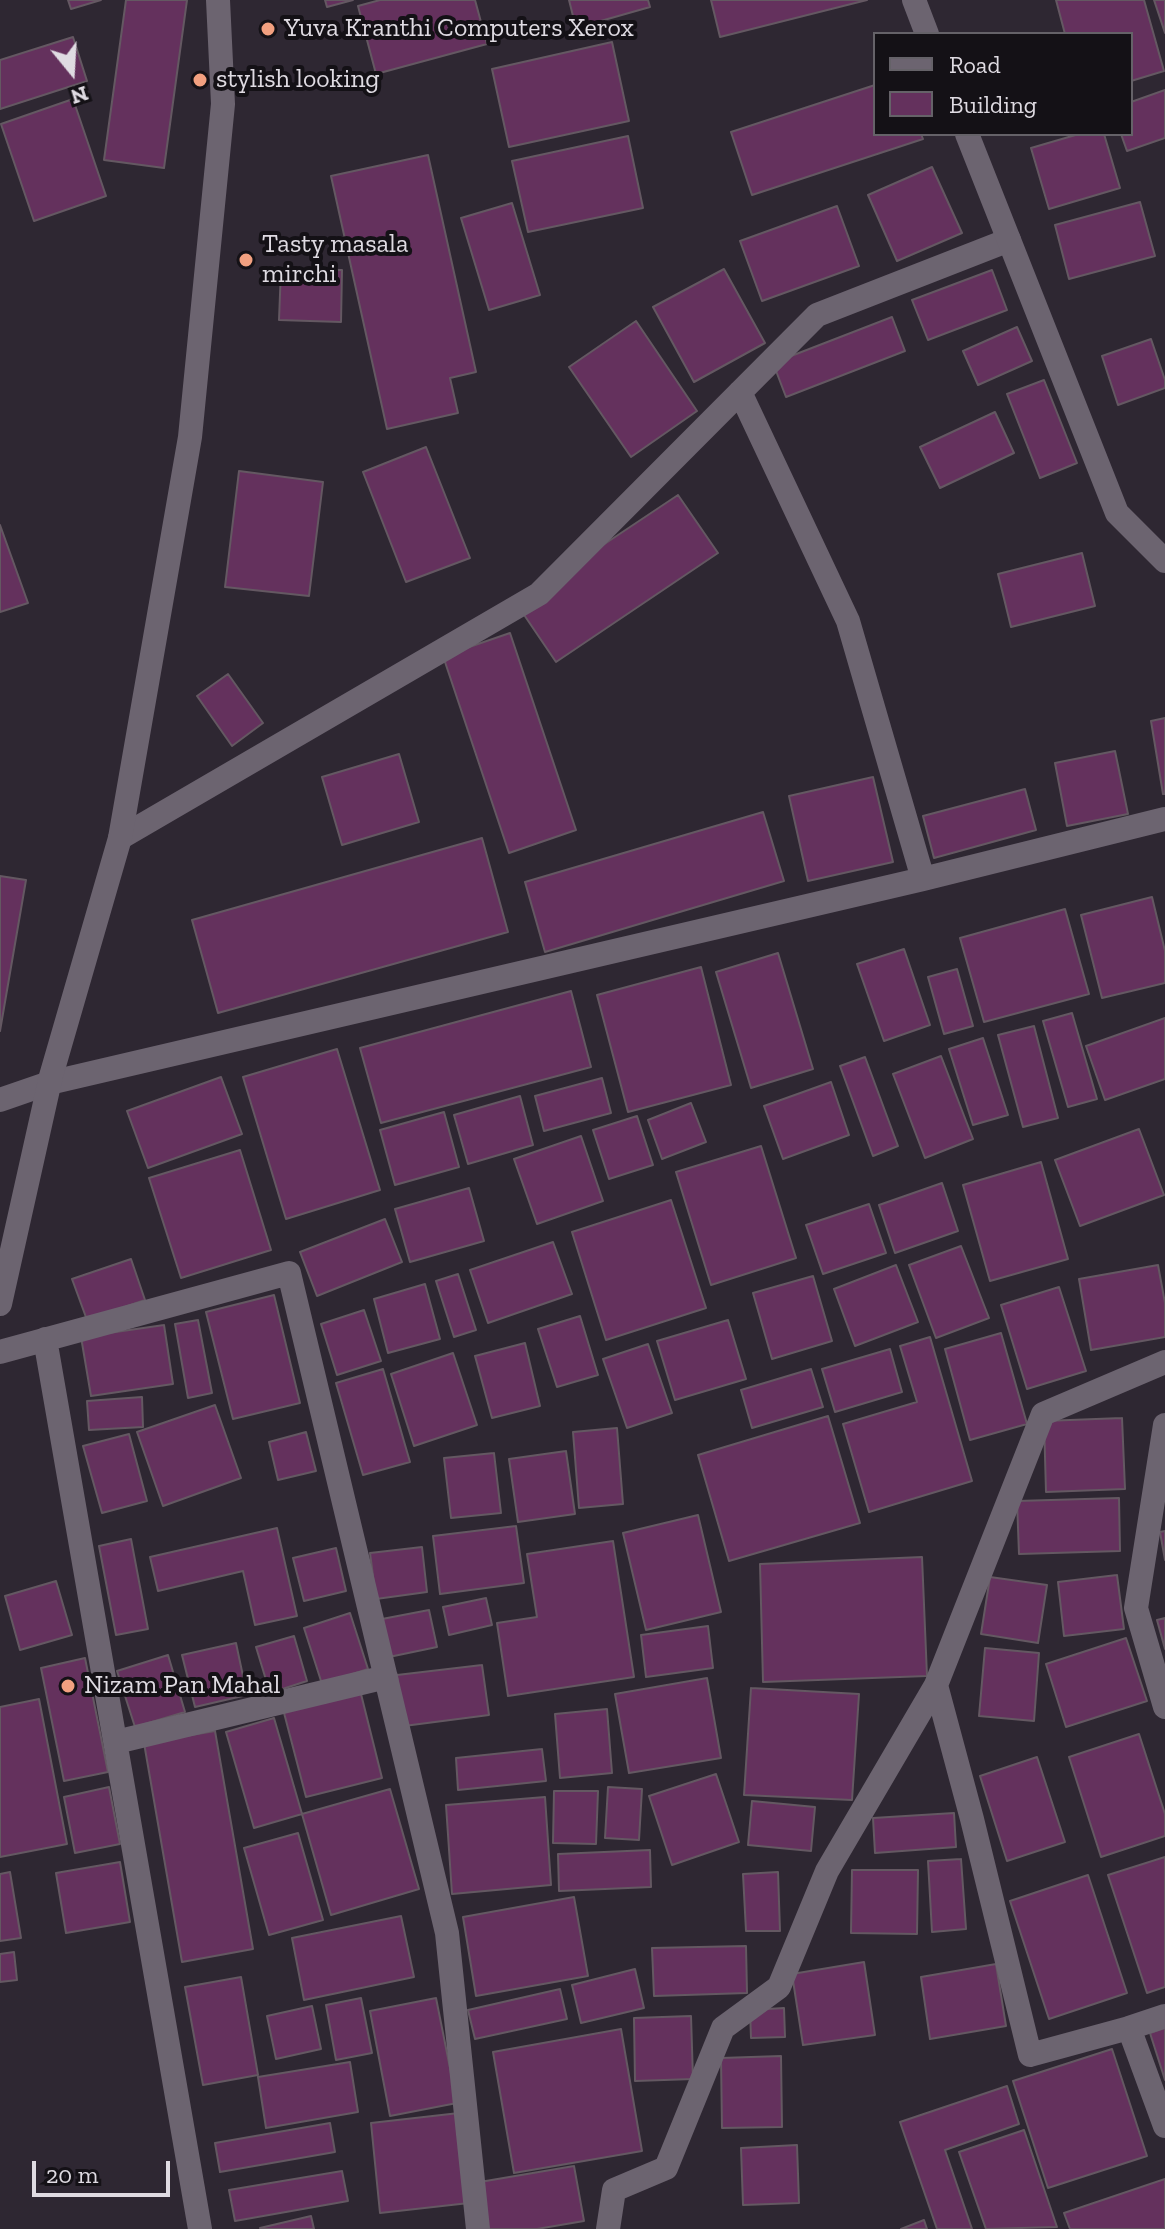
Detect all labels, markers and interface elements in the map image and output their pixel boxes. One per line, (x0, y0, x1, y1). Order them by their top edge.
place label: Yuva Kranthi Computers Xerox (284, 13, 634, 45)
marker: Yuva Kranthi Computers Xerox (259, 20, 277, 38)
north arrow (32, 32, 112, 112)
legend (873, 32, 1133, 136)
text: Road (949, 50, 1001, 79)
place label: stylish looking (216, 64, 380, 96)
marker: stylish looking (191, 71, 209, 89)
text: N (67, 80, 92, 111)
text: Building (949, 90, 1037, 119)
place label: Tasty masala mirchi (262, 229, 409, 290)
marker: Tasty masala mirchi (237, 251, 255, 269)
place label: Nizam Pan Mahal (84, 1670, 280, 1702)
marker: Nizam Pan Mahal (59, 1677, 77, 1695)
scale bar (36, 2145, 174, 2195)
text: 20 m (46, 2160, 98, 2189)

